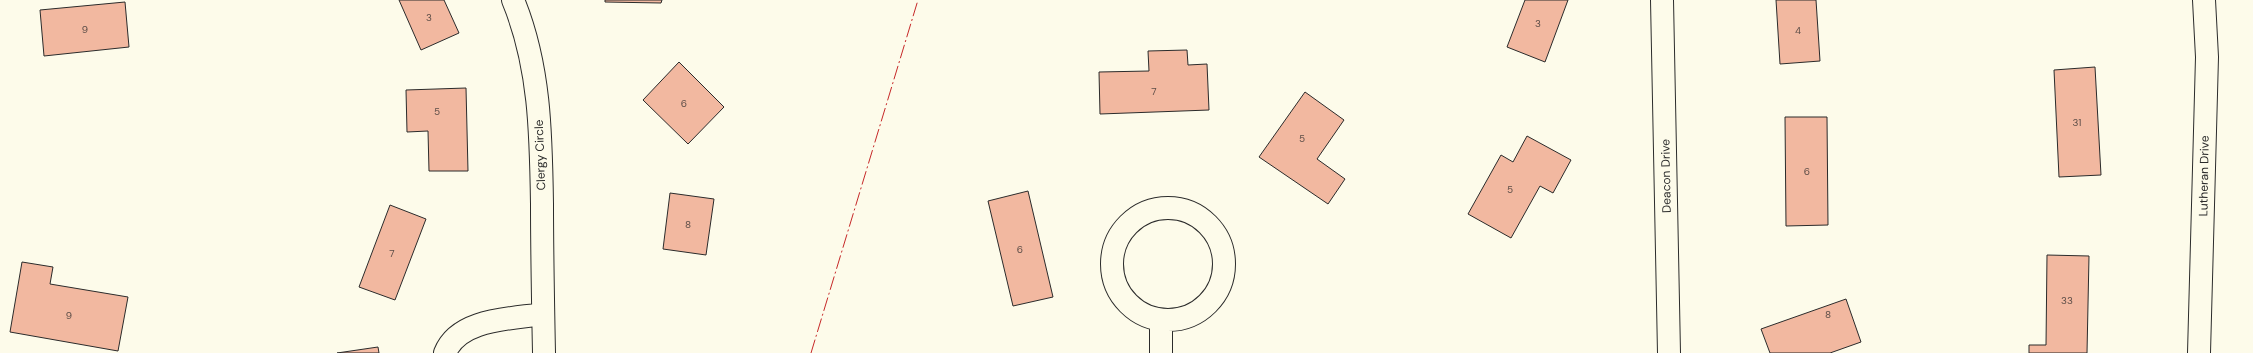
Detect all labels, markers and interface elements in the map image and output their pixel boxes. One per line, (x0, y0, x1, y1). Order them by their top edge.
house number: 3 (426, 11, 432, 24)
house number: 3 (1535, 17, 1541, 30)
house number: 9 (82, 23, 88, 36)
house number: 4 (1795, 24, 1801, 37)
house number: 7 (1151, 85, 1157, 98)
house number: 6 (681, 97, 687, 110)
house number: 5 (434, 105, 440, 118)
house number: 31 (2073, 116, 2081, 129)
street label: Clergy Circle (531, 119, 549, 191)
house number: 5 (1299, 132, 1305, 145)
street label: Lutheran Drive (2195, 135, 2213, 217)
street label: Deacon Drive (1657, 139, 1675, 213)
house number: 6 (1804, 165, 1810, 178)
house number: 5 (1507, 183, 1513, 196)
house number: 8 (685, 218, 691, 231)
house number: 6 (1017, 243, 1023, 256)
house number: 7 (389, 247, 395, 260)
house number: 33 (2061, 294, 2073, 307)
house number: 8 (1825, 308, 1831, 321)
house number: 9 (66, 309, 72, 322)

